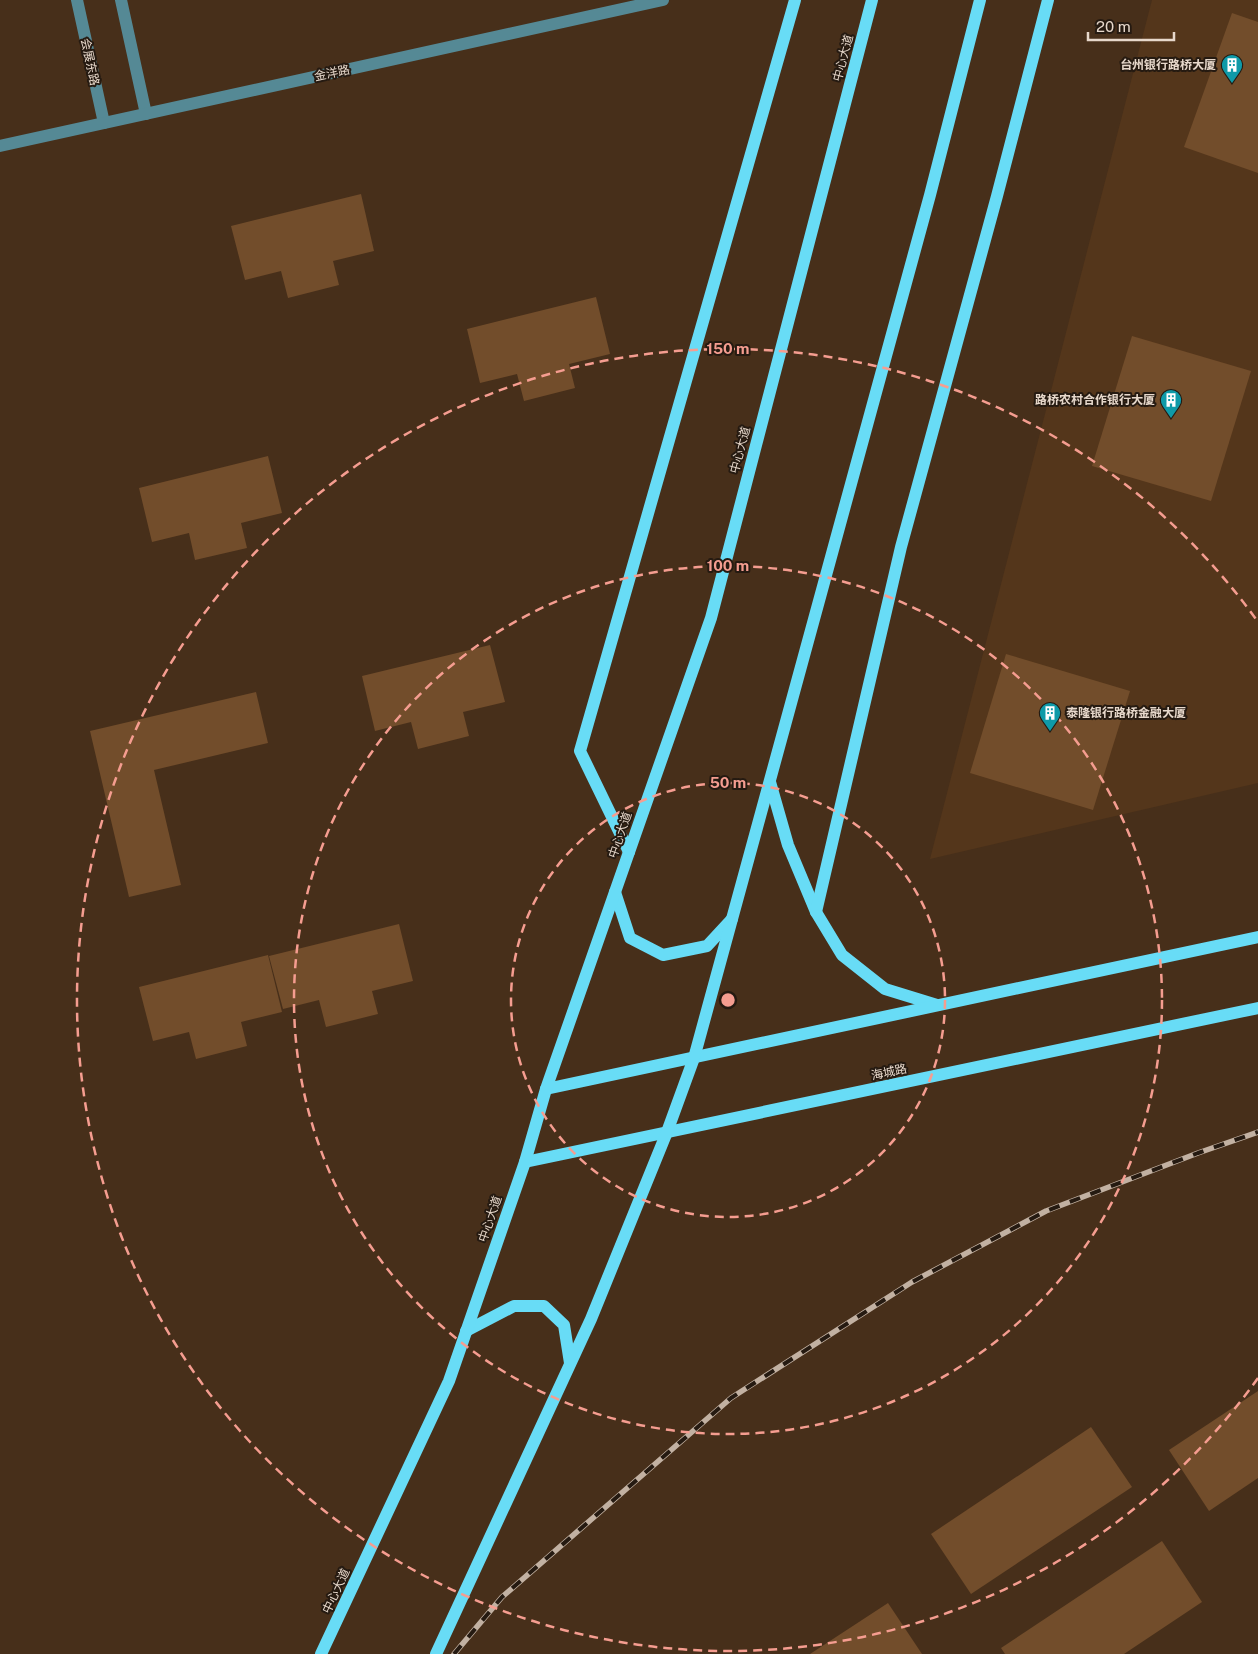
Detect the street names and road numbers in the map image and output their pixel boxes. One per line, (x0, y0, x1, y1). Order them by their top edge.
street label: 中心大道 (830, 33, 856, 83)
street label: 会展东路 (78, 37, 102, 87)
street label: 金洋路 (313, 62, 351, 84)
street label: 中心大道 (727, 425, 753, 475)
street label: 中心大道 (606, 810, 634, 860)
street label: 海城路 (870, 1061, 908, 1083)
street label: 中心大道 (476, 1194, 504, 1244)
street label: 中心大道 (320, 1566, 352, 1616)

